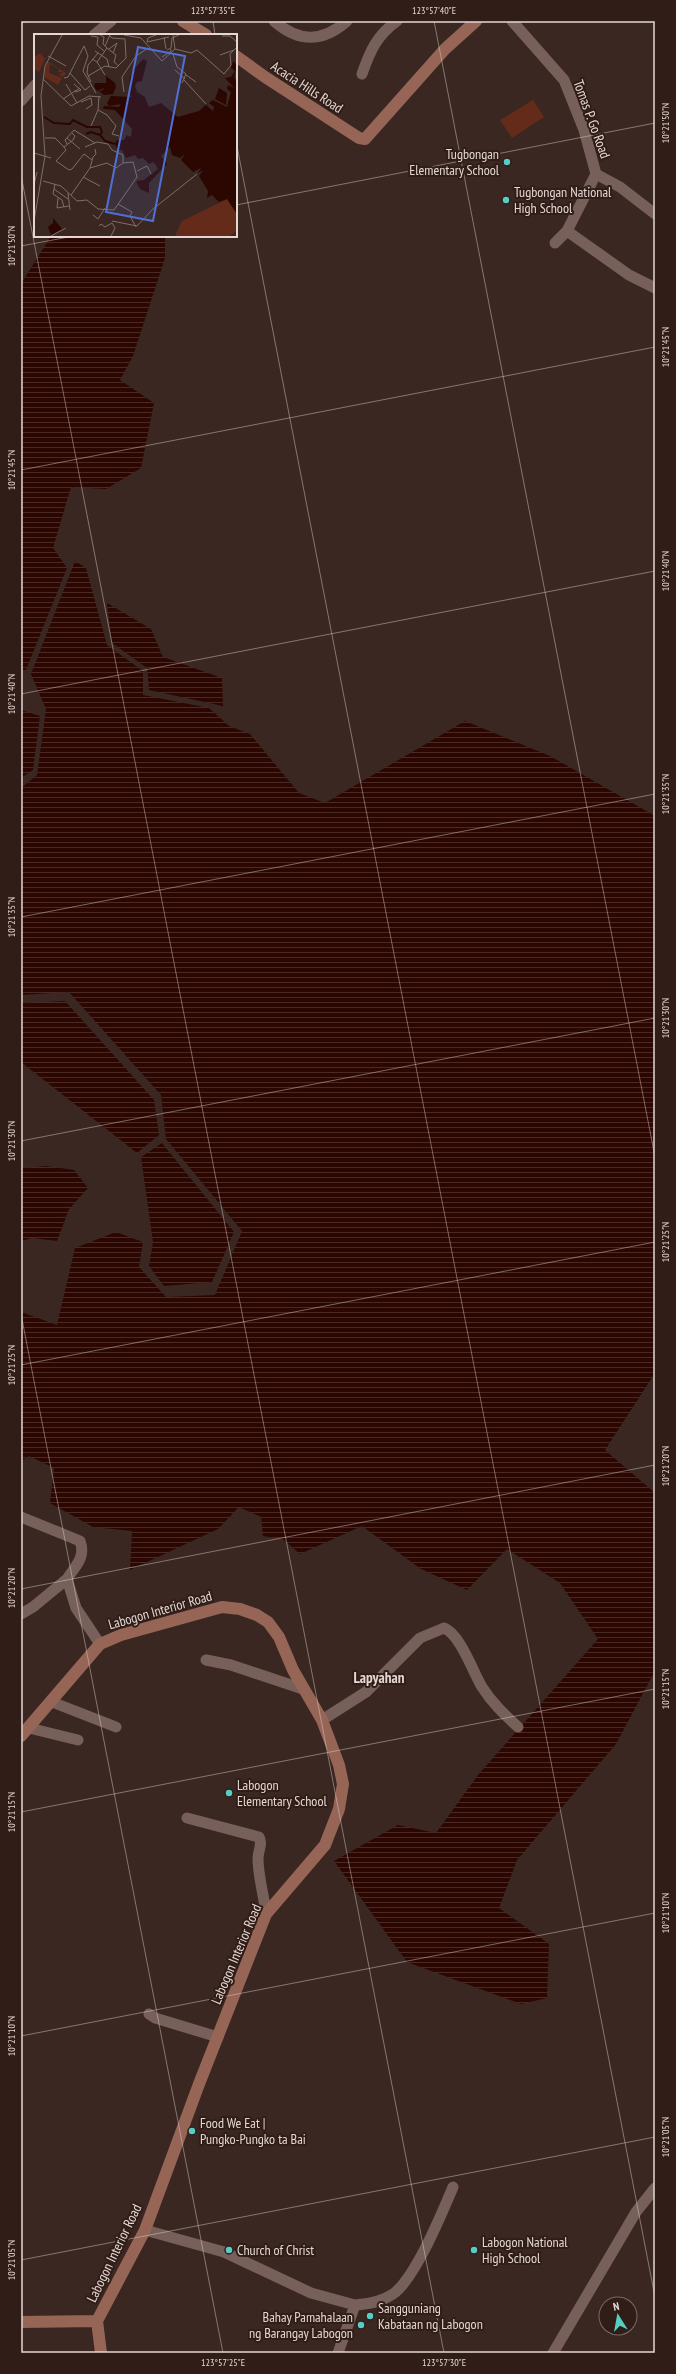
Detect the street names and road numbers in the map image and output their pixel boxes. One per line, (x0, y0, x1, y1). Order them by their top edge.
street label: Acacia Hills Road (268, 57, 346, 117)
street label: Tomas P. Go Road (569, 77, 615, 161)
street label: Labogon Interior Road (106, 1587, 214, 1633)
street label: Labogon Interior Road (207, 1901, 265, 2007)
street label: Labogon Interior Road (82, 2201, 146, 2305)

